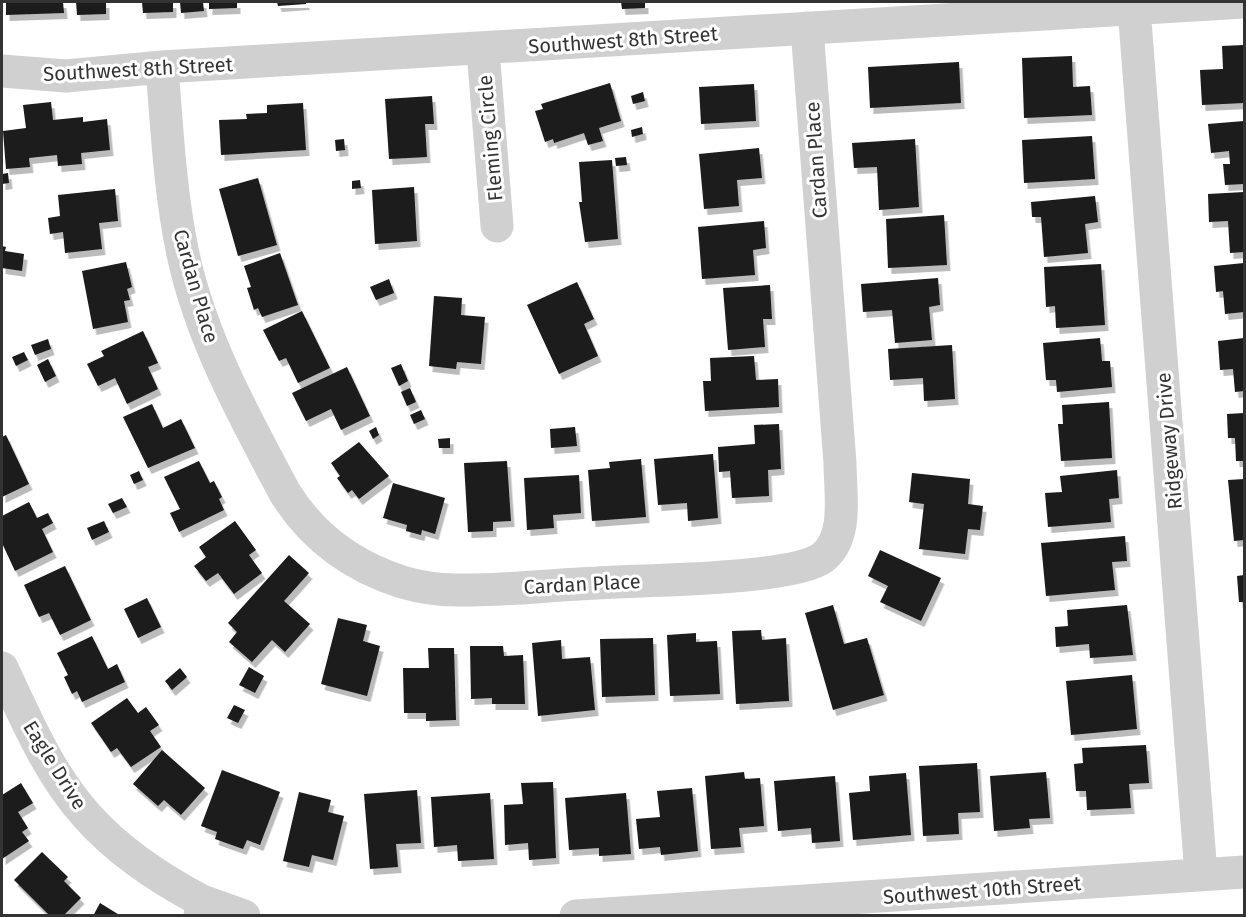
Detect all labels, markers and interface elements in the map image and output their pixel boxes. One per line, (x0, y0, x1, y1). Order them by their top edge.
street label: Southwest 8th Street (528, 21, 719, 59)
street label: Southwest 8th Street (43, 52, 234, 86)
street label: Fleming Circle (473, 74, 507, 202)
street label: Cardan Place (800, 101, 832, 219)
street label: Cardan Place (168, 226, 224, 346)
street label: Ridgeway Drive (1151, 372, 1187, 510)
street label: Cardan Place (523, 569, 641, 599)
street label: Eagle Drive (18, 716, 92, 814)
street label: Southwest 10th Street (882, 871, 1083, 909)

